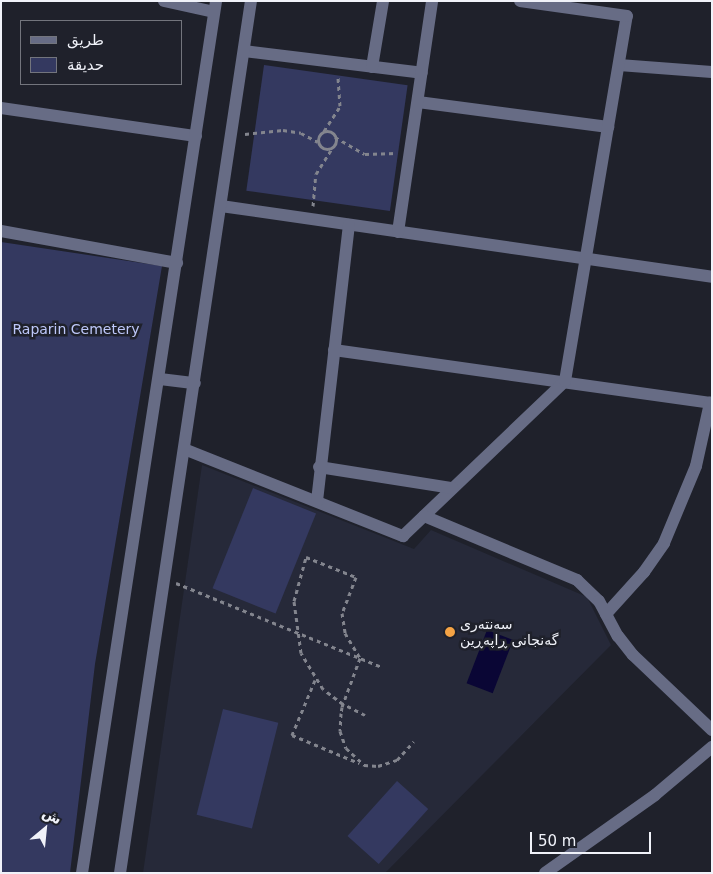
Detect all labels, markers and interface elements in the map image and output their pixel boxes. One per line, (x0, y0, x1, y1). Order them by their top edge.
legend (20, 20, 182, 85)
text: طريق (67, 31, 104, 49)
text: حديقة (67, 56, 104, 74)
park label: Raparin Cemetery (12, 321, 140, 337)
place label: سەنتەری گەنجانی ڕاپەڕین (460, 616, 558, 648)
marker: سەنتەری گەنجانی ڕاپەڕین (444, 626, 456, 638)
north arrow (20, 804, 70, 854)
text: ش (40, 804, 64, 827)
scale bar (533, 822, 654, 854)
text: 50 m (538, 832, 576, 850)

